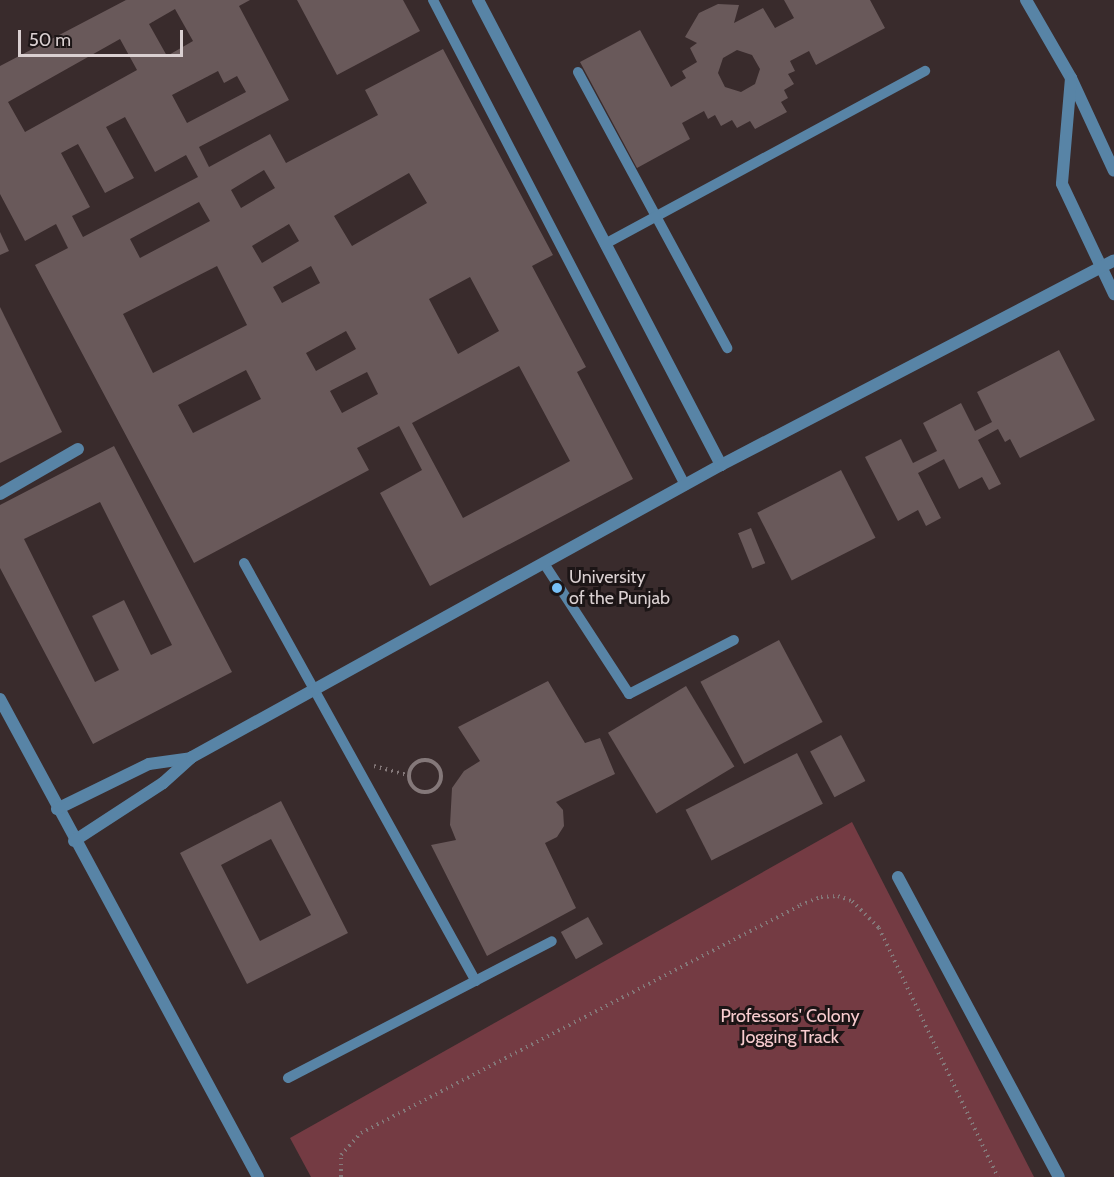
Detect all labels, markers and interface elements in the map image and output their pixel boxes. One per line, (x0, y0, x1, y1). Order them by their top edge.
scale bar (21, 18, 186, 56)
text: 50 m (29, 29, 71, 51)
place label: University of the Punjab (569, 567, 670, 610)
marker: University of the Punjab (550, 581, 564, 595)
park label: Professors' Colony Jogging Track (720, 1006, 860, 1048)

